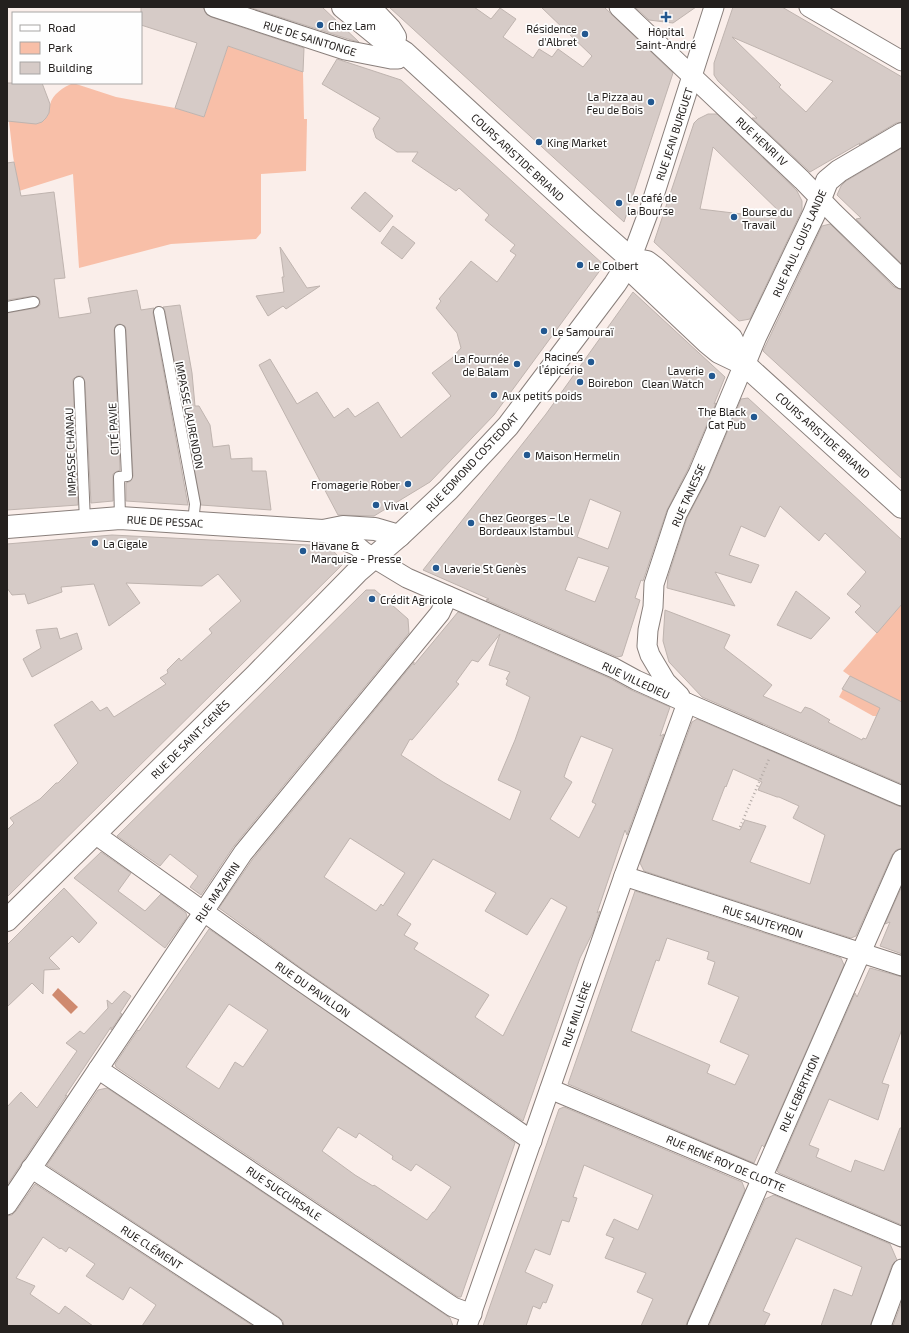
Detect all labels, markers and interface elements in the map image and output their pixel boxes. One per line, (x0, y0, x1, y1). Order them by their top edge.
marker: Hôpital Saint-André (660, 11, 672, 23)
legend (12, 12, 142, 84)
street label: RUE DE SAINTONGE (262, 18, 358, 58)
place label: Chez Lam (328, 19, 376, 32)
text: Road (48, 20, 76, 34)
marker: Chez Lam (315, 20, 325, 30)
place label: Résidence d'Albret (526, 22, 577, 48)
place label: Hôpital Saint-André (636, 25, 696, 51)
marker: Résidence d'Albret (580, 29, 590, 39)
text: Park (48, 40, 73, 54)
text: Building (48, 60, 93, 74)
street label: RUE JEAN BURGUET (653, 85, 695, 182)
place label: La Pizza au Feu de Bois (587, 90, 643, 116)
marker: La Pizza au Feu de Bois (646, 97, 656, 107)
street label: COURS ARISTIDE BRIAND (469, 111, 567, 203)
street label: RUE HENRI IV (734, 114, 791, 168)
place label: King Market (547, 136, 607, 149)
marker: King Market (534, 137, 544, 147)
street label: RUE PAUL LOUIS LANDE (769, 187, 829, 299)
place label: Le café de la Bourse (627, 191, 677, 217)
marker: Le café de la Bourse (614, 198, 624, 208)
place label: Bourse du Travail (742, 205, 792, 231)
marker: Bourse du Travail (729, 212, 739, 222)
place label: Le Colbert (588, 259, 639, 272)
marker: Le Colbert (575, 260, 585, 270)
place label: Le Samouraï (552, 325, 614, 338)
marker: Le Samouraï (539, 326, 549, 336)
place label: Racines l’épicerie (539, 350, 583, 376)
place label: La Fournée de Balam (454, 352, 509, 378)
marker: Racines l’épicerie (586, 357, 596, 367)
marker: La Fournée de Balam (512, 359, 522, 369)
street label: IMPASSE LAURENDON (173, 360, 207, 470)
place label: Laverie Clean Watch (642, 364, 704, 390)
marker: Laverie Clean Watch (707, 371, 717, 381)
place label: Boirebon (588, 376, 633, 389)
marker: Boirebon (575, 377, 585, 387)
place label: Aux petits poids (502, 389, 582, 402)
street label: COURS ARISTIDE BRIAND (773, 389, 873, 481)
marker: Aux petits poids (489, 390, 499, 400)
street label: CITÉ PAVIE (105, 402, 121, 456)
place label: The Black Cat Pub (698, 405, 746, 431)
street label: IMPASSE CHANAU (62, 407, 78, 497)
street label: RUE EDMOND COSTEDOAT (423, 410, 522, 514)
marker: The Black Cat Pub (749, 412, 759, 422)
place label: Maison Hermelin (535, 449, 620, 462)
marker: Maison Hermelin (522, 450, 532, 460)
street label: RUE TANESSE (668, 462, 708, 528)
place label: Fromagerie Rober (311, 478, 401, 491)
marker: Fromagerie Rober (403, 479, 413, 489)
place label: Vival (384, 499, 409, 512)
marker: Vival (371, 500, 381, 510)
place label: Chez Georges – Le Bordeaux Istambul (479, 511, 574, 537)
street label: RUE DE PESSAC (126, 513, 204, 529)
marker: Chez Georges – Le Bordeaux Istambul (466, 518, 476, 528)
place label: La Cigale (103, 537, 148, 550)
marker: La Cigale (90, 538, 100, 548)
place label: Havane & Marquise - Presse (311, 539, 401, 565)
marker: Havane & Marquise - Presse (298, 546, 308, 556)
place label: Laverie St Genès (444, 562, 527, 575)
marker: Laverie St Genès (431, 563, 441, 573)
place label: Crédit Agricole (380, 593, 453, 606)
marker: Crédit Agricole (367, 594, 377, 604)
street label: RUE VILLEDIEU (600, 659, 672, 701)
street label: RUE DE SAINT-GENÈS (148, 697, 232, 781)
street label: RUE MAZARIN (192, 859, 242, 925)
street label: RUE SAUTEYRON (721, 902, 805, 940)
street label: RUE DU PAVILLON (273, 958, 353, 1020)
street label: RUE MILLIÈRE (559, 979, 593, 1049)
street label: RUE LEBERTHON (776, 1052, 822, 1134)
street label: RUE RENÉ ROY DE CLOTTE (664, 1132, 788, 1194)
street label: RUE SUCCURSALE (244, 1163, 324, 1223)
street label: RUE CLÉMENT (119, 1222, 186, 1272)

